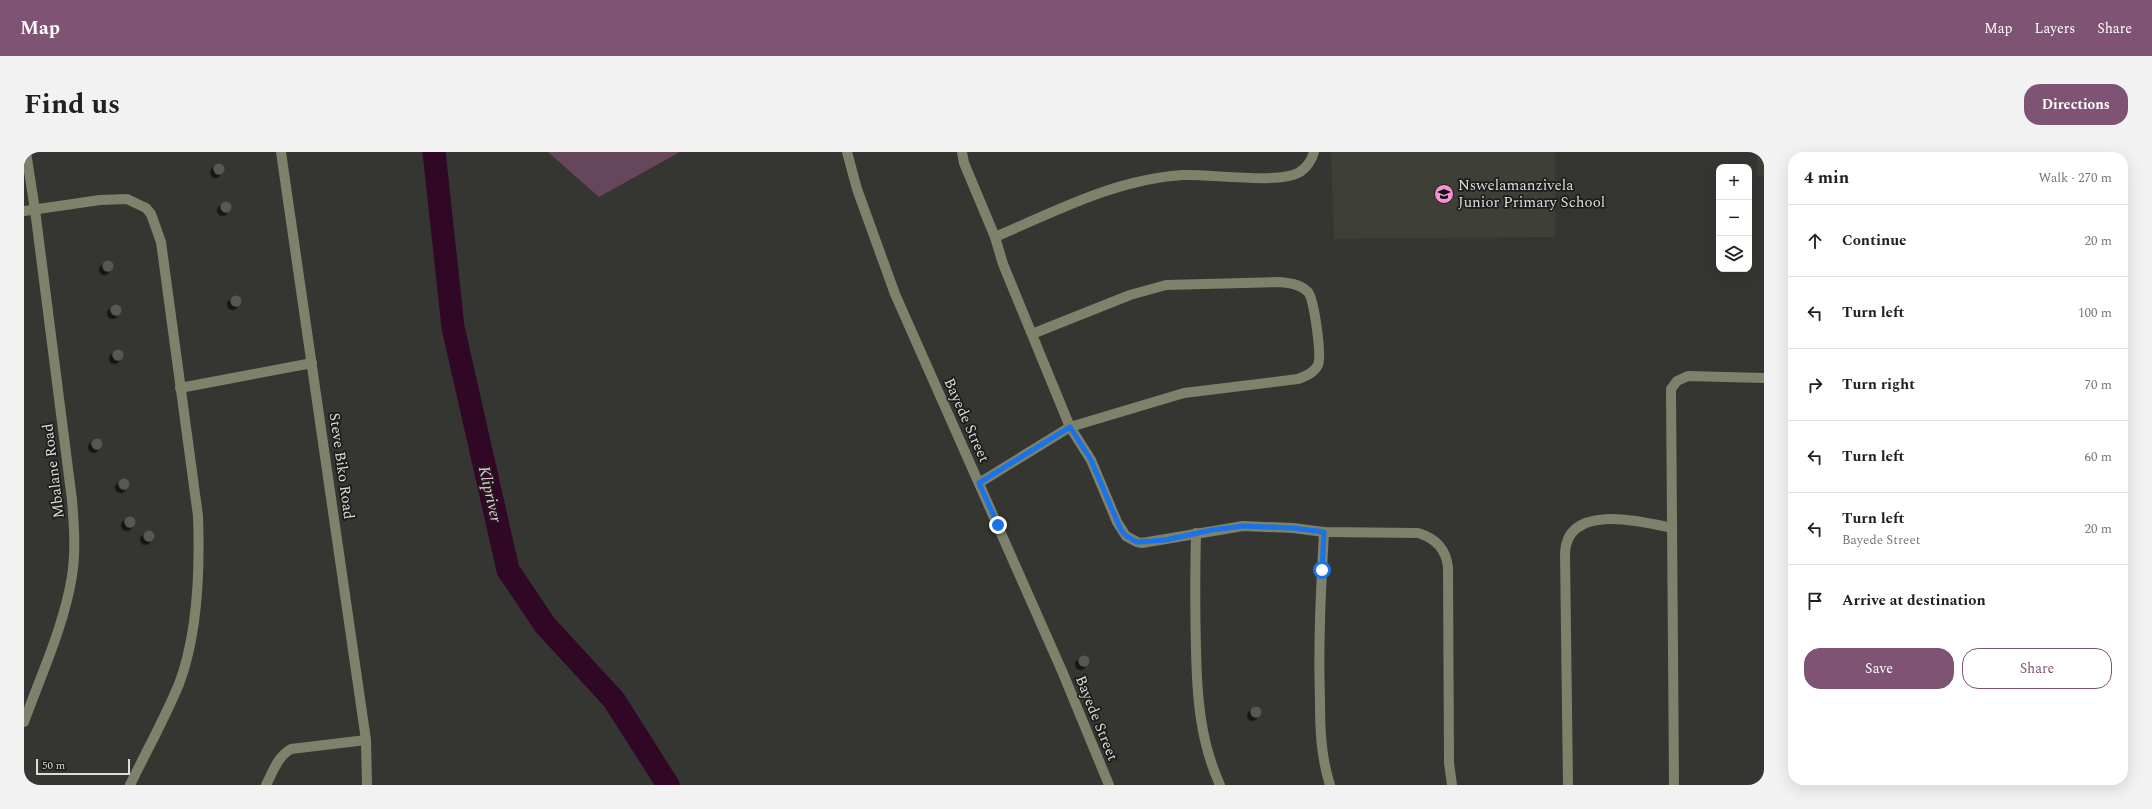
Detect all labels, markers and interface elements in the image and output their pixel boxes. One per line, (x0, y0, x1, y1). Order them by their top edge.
text: Map (20, 14, 60, 43)
text: Map (1984, 18, 2013, 39)
text: Layers (2035, 18, 2075, 39)
text: Share (2097, 18, 2132, 39)
text: Find us (24, 83, 120, 126)
button: Directions (2024, 84, 2128, 125)
map controls (1716, 164, 1752, 272)
button: + (1716, 164, 1752, 200)
text: 4 min (1804, 165, 1849, 191)
text: Walk · 270 m (2038, 168, 2112, 188)
place label: Nswelamanzivela Junior Primary School (1458, 174, 1605, 214)
school or university icon: Nswelamanzivela Junior Primary School (1433, 183, 1455, 205)
button: − (1716, 200, 1752, 236)
text: Continue (1842, 229, 1907, 252)
icon: ahead (1804, 230, 1826, 252)
text: 20 m (2085, 231, 2112, 251)
button: layers (1716, 236, 1752, 272)
text: Turn left (1842, 301, 1904, 324)
icon: left (1804, 302, 1826, 324)
text: 100 m (2078, 303, 2112, 323)
text: Turn right (1842, 373, 1915, 396)
street label: Bayede Street (938, 374, 995, 466)
icon: right (1804, 374, 1826, 396)
text: 70 m (2085, 375, 2112, 395)
street label: Steve Biko Road (323, 411, 360, 521)
street label: Mbalane Road (36, 422, 71, 520)
text: Turn left (1842, 445, 1904, 468)
icon: left (1804, 446, 1826, 468)
text: 60 m (2085, 447, 2112, 467)
water label: Klipriver (472, 464, 508, 525)
text: Turn left (1842, 507, 1904, 530)
route end (989, 516, 1007, 534)
icon: left (1804, 518, 1826, 540)
text: 20 m (2085, 519, 2112, 539)
text: Bayede Street (1842, 530, 1920, 550)
route start (1313, 561, 1331, 579)
text: Arrive at destination (1842, 589, 1986, 612)
icon: arrive (1804, 590, 1826, 612)
button: Save (1804, 648, 1954, 689)
button: Share (1962, 648, 2112, 689)
street label: Bayede Street (1069, 672, 1124, 764)
scale bar (36, 757, 130, 776)
text: 50 m (42, 757, 65, 774)

